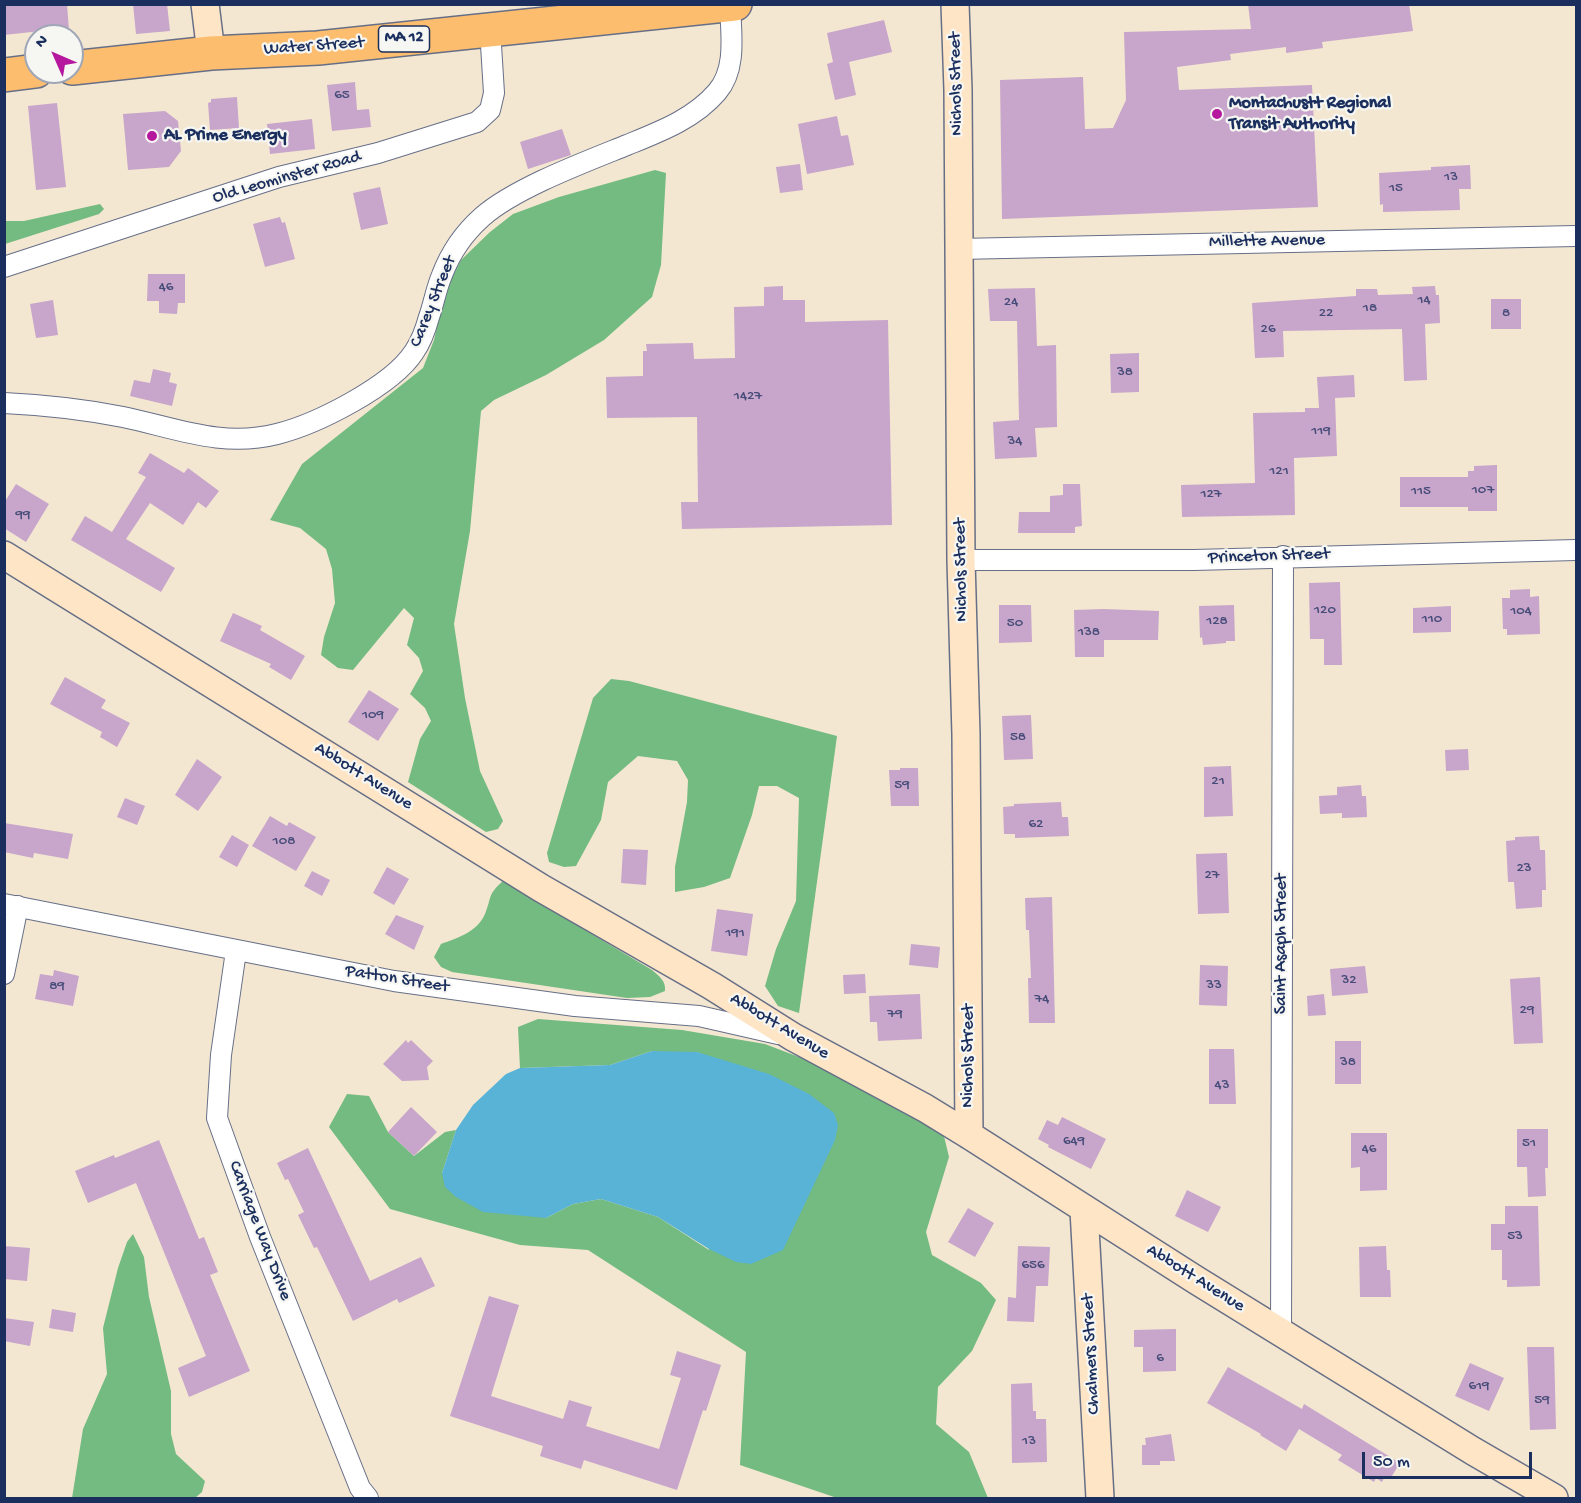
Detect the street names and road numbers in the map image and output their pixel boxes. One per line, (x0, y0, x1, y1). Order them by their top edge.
road number: MA 12 (378, 26, 430, 52)
street label: Nichols Street (945, 32, 969, 136)
street label: Water Street (263, 33, 365, 61)
street label: Old Leominster Road (210, 146, 364, 210)
street label: Millette Avenue (1209, 230, 1325, 254)
street label: Carey Street (406, 253, 462, 351)
street label: Nichols Street (950, 518, 974, 622)
street label: Princeton Street (1208, 544, 1330, 570)
street label: Abbott Avenue (310, 738, 416, 816)
street label: Saint Asaph Street (1271, 874, 1293, 1014)
street label: Patton Street (344, 961, 450, 999)
street label: Abbott Avenue (725, 989, 833, 1065)
street label: Nichols Street (958, 1004, 980, 1108)
street label: Carriage Way Drive (222, 1158, 296, 1304)
street label: Abbott Avenue (1142, 1240, 1248, 1318)
street label: Chalmers Street (1078, 1293, 1106, 1415)

